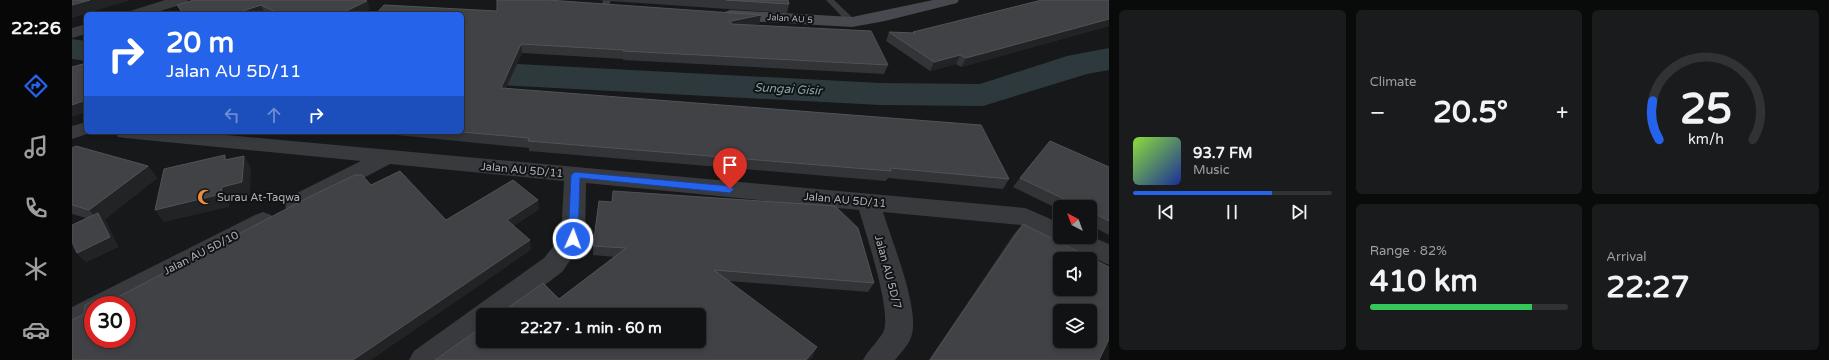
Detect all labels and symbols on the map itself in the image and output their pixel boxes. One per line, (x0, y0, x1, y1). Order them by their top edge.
street label: Jalan AU 5 (767, 12, 814, 26)
water label: Sungai Gisir (754, 80, 824, 98)
pin (713, 148, 747, 189)
street label: Jalan AU 5D/11 (480, 160, 564, 180)
mosque icon: Surau At-Taqwa (196, 188, 214, 206)
street label: Jalan AU 5D/11 (803, 190, 887, 210)
place label: Surau At-Taqwa (217, 191, 300, 204)
north arrow (1053, 200, 1097, 244)
position arrow (552, 218, 594, 260)
street label: Jalan AU 5D/10 (161, 228, 241, 278)
street label: Jalan AU 5D/7 (872, 234, 904, 310)
speed limit sign: 30 (84, 296, 136, 348)

